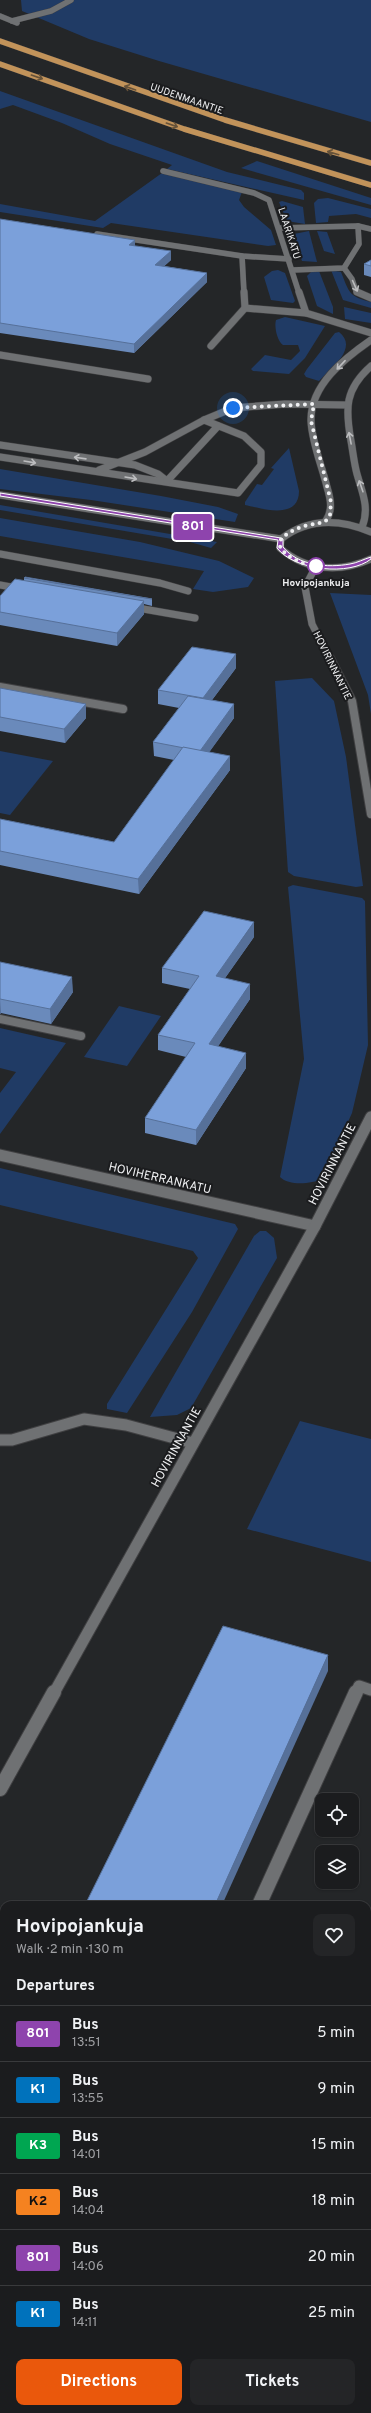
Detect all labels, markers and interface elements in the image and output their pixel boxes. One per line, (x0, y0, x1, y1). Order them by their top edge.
one-way arrow (30, 74, 42, 82)
street label: UUDENMAANTIE (148, 81, 225, 118)
one-way arrow (123, 84, 136, 91)
one-way arrow (166, 122, 178, 130)
one-way arrow (327, 149, 340, 156)
street label: LAARIKATU (274, 206, 303, 261)
one-way arrow (352, 280, 359, 292)
one-way arrow (336, 359, 345, 370)
your location (223, 398, 243, 418)
one-way arrow (346, 432, 354, 445)
one-way arrow (74, 454, 87, 462)
one-way arrow (23, 458, 36, 466)
one-way arrow (124, 474, 137, 482)
one-way arrow (357, 481, 365, 493)
line badge: 801 (170, 514, 216, 540)
text: 801 (181, 518, 205, 535)
marker: Hovipojankuja (307, 557, 325, 575)
place label: Hovipojankuja (282, 577, 350, 590)
street label: HOVIRINNANTIE (309, 629, 354, 702)
street label: HOVIRINNANTIE (305, 1121, 360, 1208)
street label: HOVIHERRANKATU (107, 1159, 213, 1199)
street label: HOVIRINNANTIE (148, 1404, 206, 1491)
map controls (315, 1793, 359, 1889)
button: locate (315, 1793, 359, 1837)
button: layers (315, 1845, 359, 1889)
button: heart (313, 1914, 355, 1956)
text: Hovipojankuja (16, 1915, 144, 1939)
text: Walk · 2 min · 130 m (16, 1942, 124, 1958)
text: Departures (16, 1977, 95, 1996)
text: Bus (72, 2016, 99, 2035)
text: 5 min (317, 2024, 355, 2043)
text: 801 (26, 2025, 50, 2042)
text: 13:51 (72, 2035, 101, 2051)
text: Bus (72, 2072, 99, 2091)
text: 9 min (318, 2080, 355, 2099)
text: K1 (30, 2081, 46, 2098)
text: 13:55 (72, 2091, 104, 2107)
text: Bus (72, 2128, 99, 2147)
text: 15 min (312, 2136, 355, 2155)
text: K3 (29, 2137, 47, 2154)
text: 14:01 (72, 2147, 101, 2163)
text: Bus (72, 2184, 99, 2203)
text: 18 min (312, 2192, 355, 2211)
text: K2 (29, 2193, 47, 2210)
text: 14:04 (72, 2203, 104, 2219)
text: Bus (72, 2240, 99, 2259)
text: 20 min (308, 2248, 355, 2267)
text: 801 (26, 2249, 50, 2266)
text: 14:06 (72, 2259, 104, 2275)
text: Bus (72, 2296, 99, 2315)
text: 25 min (308, 2304, 355, 2323)
text: K1 (30, 2305, 46, 2322)
text: 14:11 (72, 2315, 97, 2331)
button: Directions (16, 2359, 182, 2405)
button: Tickets (190, 2359, 355, 2405)

